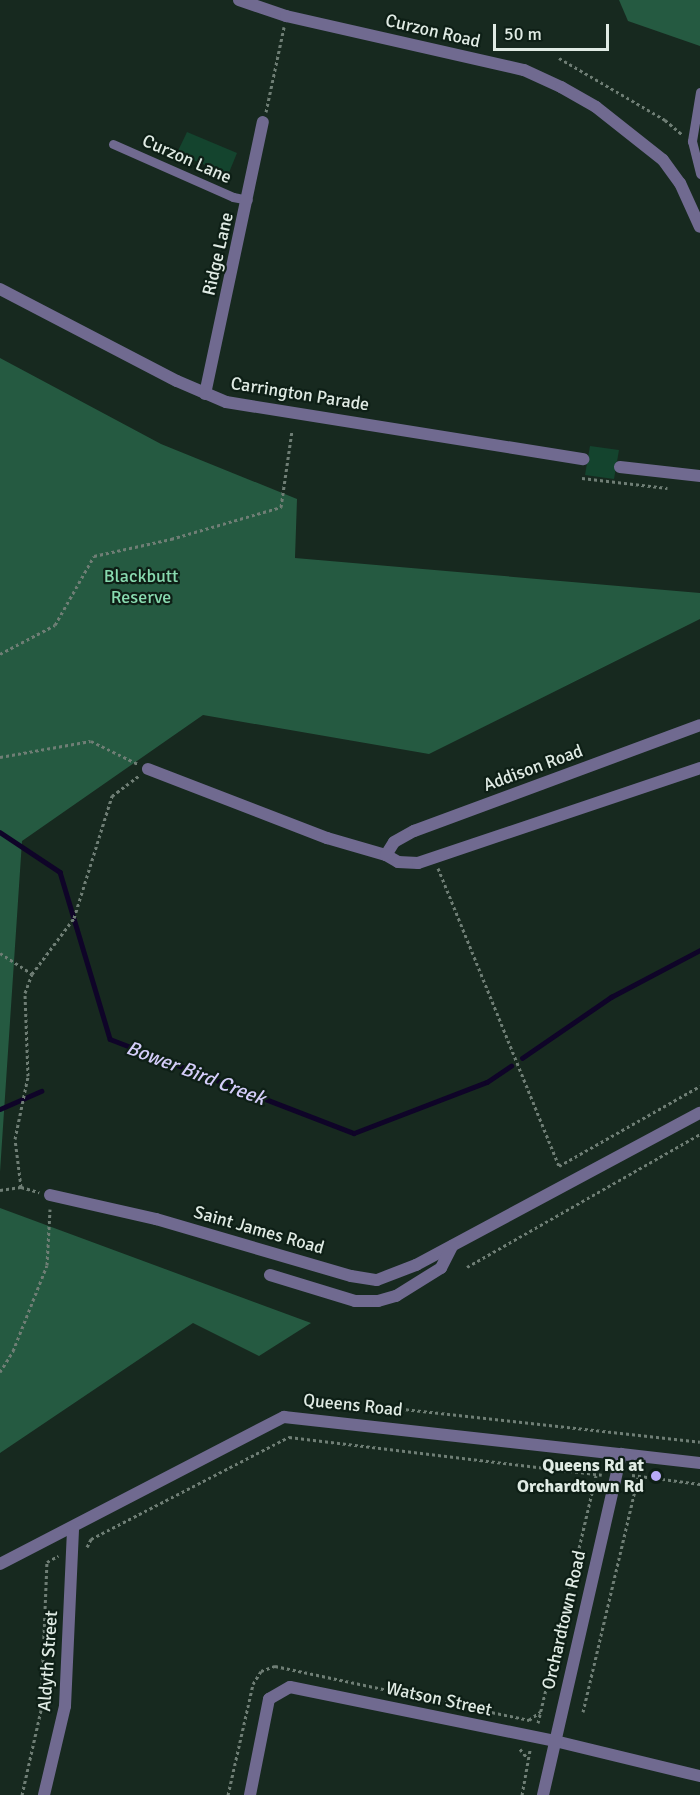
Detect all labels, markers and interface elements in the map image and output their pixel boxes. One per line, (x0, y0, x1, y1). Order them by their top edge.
street label: Curzon Road (383, 10, 483, 52)
scale bar (496, 12, 612, 50)
text: 50 m (504, 23, 542, 45)
street label: Curzon Lane (139, 130, 235, 188)
street label: Ridge Lane (198, 210, 238, 298)
street label: Carrington Parade (229, 372, 371, 416)
park label: Blackbutt Reserve (104, 566, 178, 608)
street label: Addison Road (480, 740, 586, 796)
water label: Bower Bird Creek (123, 1035, 269, 1111)
street label: Saint James Road (191, 1201, 327, 1259)
street label: Queens Road (302, 1389, 404, 1421)
place label: Queens Rd at Orchardtown Rd (517, 1455, 644, 1498)
marker: Queens Rd at Orchardtown Rd (649, 1469, 663, 1483)
street label: Orchardtown Road (537, 1548, 591, 1692)
street label: Aldyth Street (34, 1610, 62, 1712)
street label: Watson Street (384, 1677, 494, 1721)

